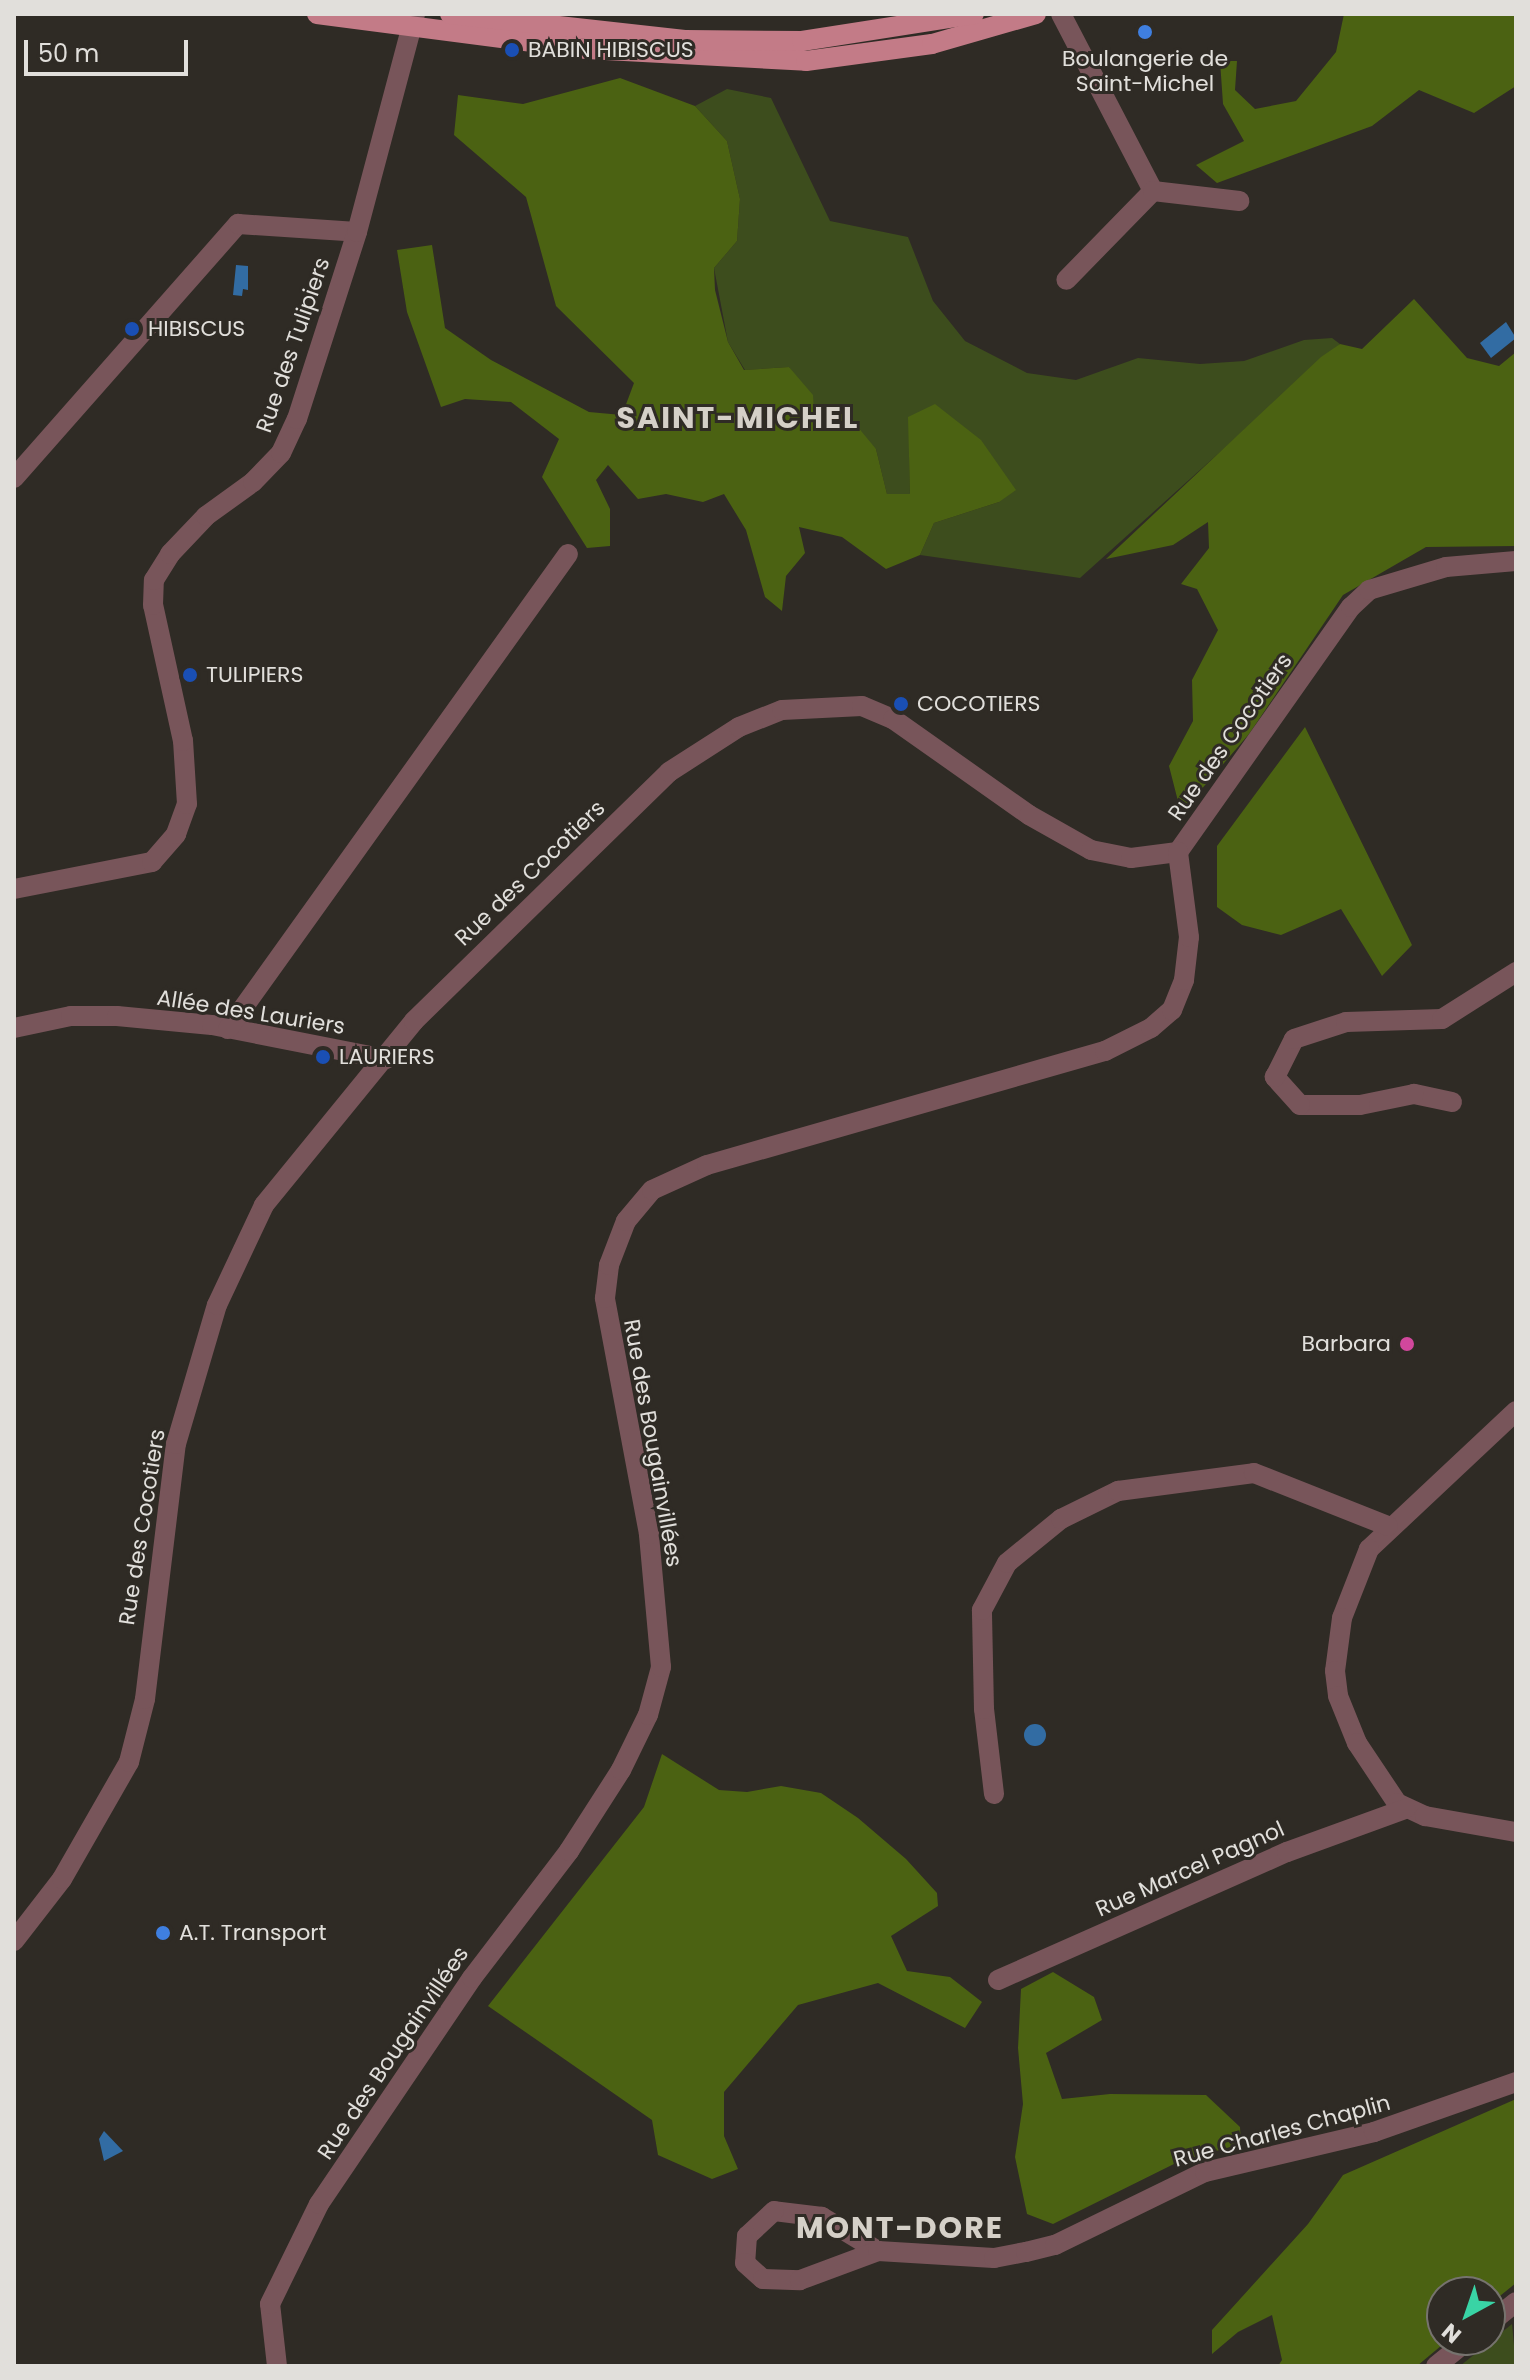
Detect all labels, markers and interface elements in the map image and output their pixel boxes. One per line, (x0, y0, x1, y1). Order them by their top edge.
marker: Boulangerie de Saint-Michel (1136, 23, 1154, 41)
scale bar (28, 24, 192, 74)
text: 50 m (38, 37, 99, 70)
place label: BABIN HIBISCUS (528, 37, 694, 63)
marker: BABIN HIBISCUS (503, 41, 521, 59)
place label: Boulangerie de Saint-Michel (1062, 45, 1228, 96)
street label: Rue des Tulipiers (251, 254, 335, 436)
place label: HIBISCUS (148, 316, 245, 342)
marker: HIBISCUS (123, 320, 141, 338)
district label: SAINT-MICHEL (617, 400, 859, 436)
street label: Rue des Cocotiers (1162, 648, 1298, 826)
place label: TULIPIERS (206, 662, 303, 688)
marker: TULIPIERS (181, 666, 199, 684)
place label: COCOTIERS (917, 691, 1040, 717)
marker: COCOTIERS (892, 695, 910, 713)
street label: Rue des Cocotiers (450, 795, 610, 951)
street label: Allée des Lauriers (155, 984, 347, 1040)
place label: LAURIERS (339, 1044, 435, 1070)
marker: LAURIERS (314, 1048, 332, 1066)
street label: Rue des Bougainvillées (618, 1317, 688, 1569)
place label: Barbara (1302, 1331, 1391, 1357)
marker: Barbara (1398, 1335, 1416, 1353)
street label: Rue des Cocotiers (113, 1427, 171, 1627)
street label: Rue Marcel Pagnol (1092, 1816, 1288, 1922)
place label: A.T. Transport (179, 1920, 327, 1946)
marker: A.T. Transport (154, 1924, 172, 1942)
street label: Rue des Bougainvillées (312, 1942, 474, 2164)
street label: Rue Charles Chaplin (1171, 2089, 1393, 2173)
district label: MONT-DORE (796, 2210, 1004, 2246)
north arrow (1426, 2276, 1506, 2356)
text: N (1435, 2316, 1468, 2350)

